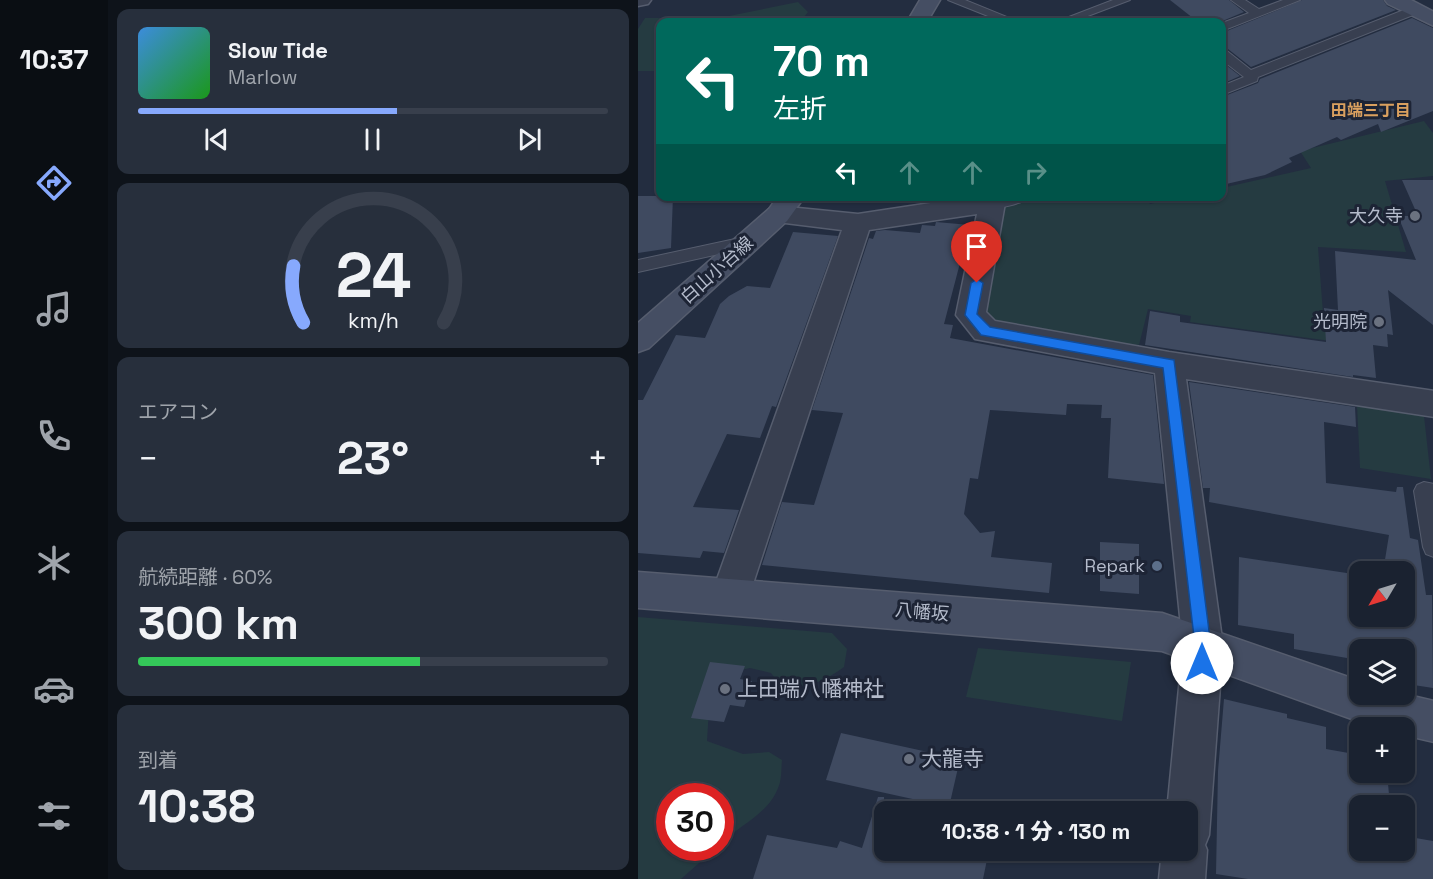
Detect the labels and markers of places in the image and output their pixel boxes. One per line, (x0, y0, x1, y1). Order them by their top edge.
place label: 大久寺 (1349, 204, 1403, 227)
marker: 大久寺 (1408, 209, 1422, 223)
pin (951, 221, 1002, 283)
place label: 光明院 (1313, 310, 1367, 333)
marker: 光明院 (1372, 315, 1386, 329)
place label: Repark (1085, 554, 1145, 577)
marker: Repark (1150, 559, 1164, 573)
place label: 上田端八幡神社 (737, 675, 884, 702)
marker: 上田端八幡神社 (718, 682, 732, 696)
place label: 大龍寺 (921, 745, 984, 772)
marker: 大龍寺 (902, 752, 916, 766)

